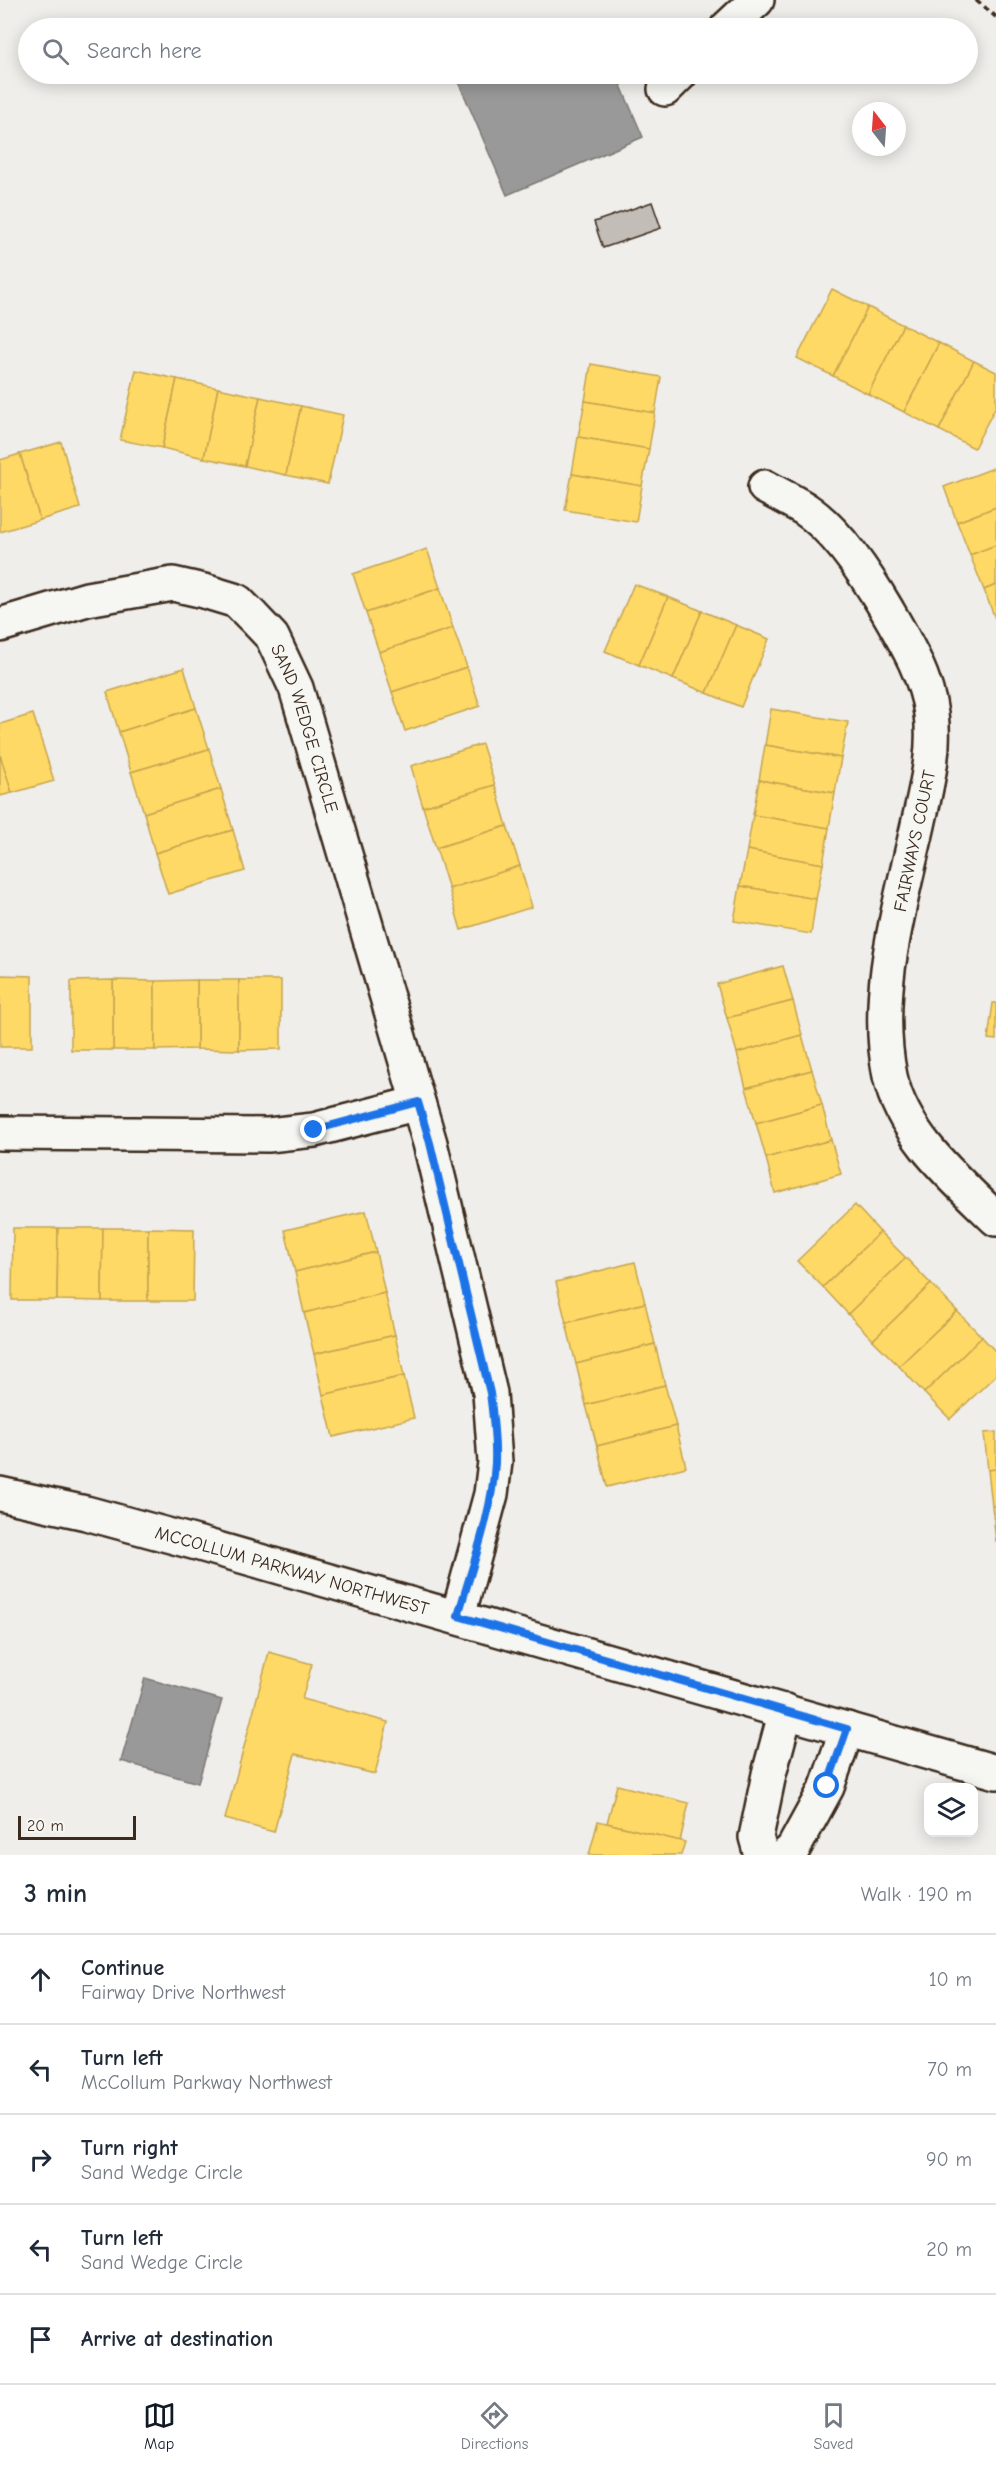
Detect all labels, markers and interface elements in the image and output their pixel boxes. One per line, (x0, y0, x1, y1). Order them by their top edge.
search box (18, 18, 978, 84)
icon: search (39, 35, 72, 68)
text: Search here (87, 38, 202, 64)
north arrow (852, 102, 906, 156)
street label: SAND WEDGE CIRCLE (266, 641, 343, 815)
street label: FAIRWAYS COURT (890, 768, 940, 914)
route end (300, 1116, 326, 1142)
street label: MCCOLLUM PARKWAY NORTHWEST (153, 1522, 432, 1620)
route start (813, 1772, 839, 1798)
map controls (924, 1783, 978, 1837)
button: layers (924, 1783, 978, 1837)
scale bar (18, 1813, 136, 1840)
text: 20 m (27, 1817, 64, 1835)
text: 3 min (24, 1879, 87, 1909)
text: Walk · 190 m (861, 1883, 972, 1906)
text: Continue (81, 1955, 164, 1981)
icon: ahead (24, 1963, 57, 1996)
text: 10 m (929, 1968, 972, 1991)
text: Fairway Drive Northwest (81, 1981, 285, 2004)
text: Turn left (81, 2045, 163, 2071)
icon: left (24, 2053, 57, 2086)
text: 70 m (927, 2058, 972, 2081)
text: McCollum Parkway Northwest (81, 2071, 332, 2094)
text: Turn right (81, 2135, 178, 2161)
icon: right (24, 2143, 57, 2176)
text: 90 m (926, 2148, 972, 2171)
text: Sand Wedge Circle (81, 2161, 243, 2184)
text: Turn left (81, 2225, 163, 2251)
icon: left (24, 2233, 57, 2266)
text: 20 m (926, 2238, 972, 2261)
text: Sand Wedge Circle (81, 2251, 243, 2274)
icon: arrive (24, 2323, 57, 2356)
text: Arrive at destination (81, 2326, 273, 2352)
tab: Map (143, 2399, 176, 2453)
tab: Directions (461, 2399, 528, 2453)
tab: Saved (813, 2399, 853, 2453)

